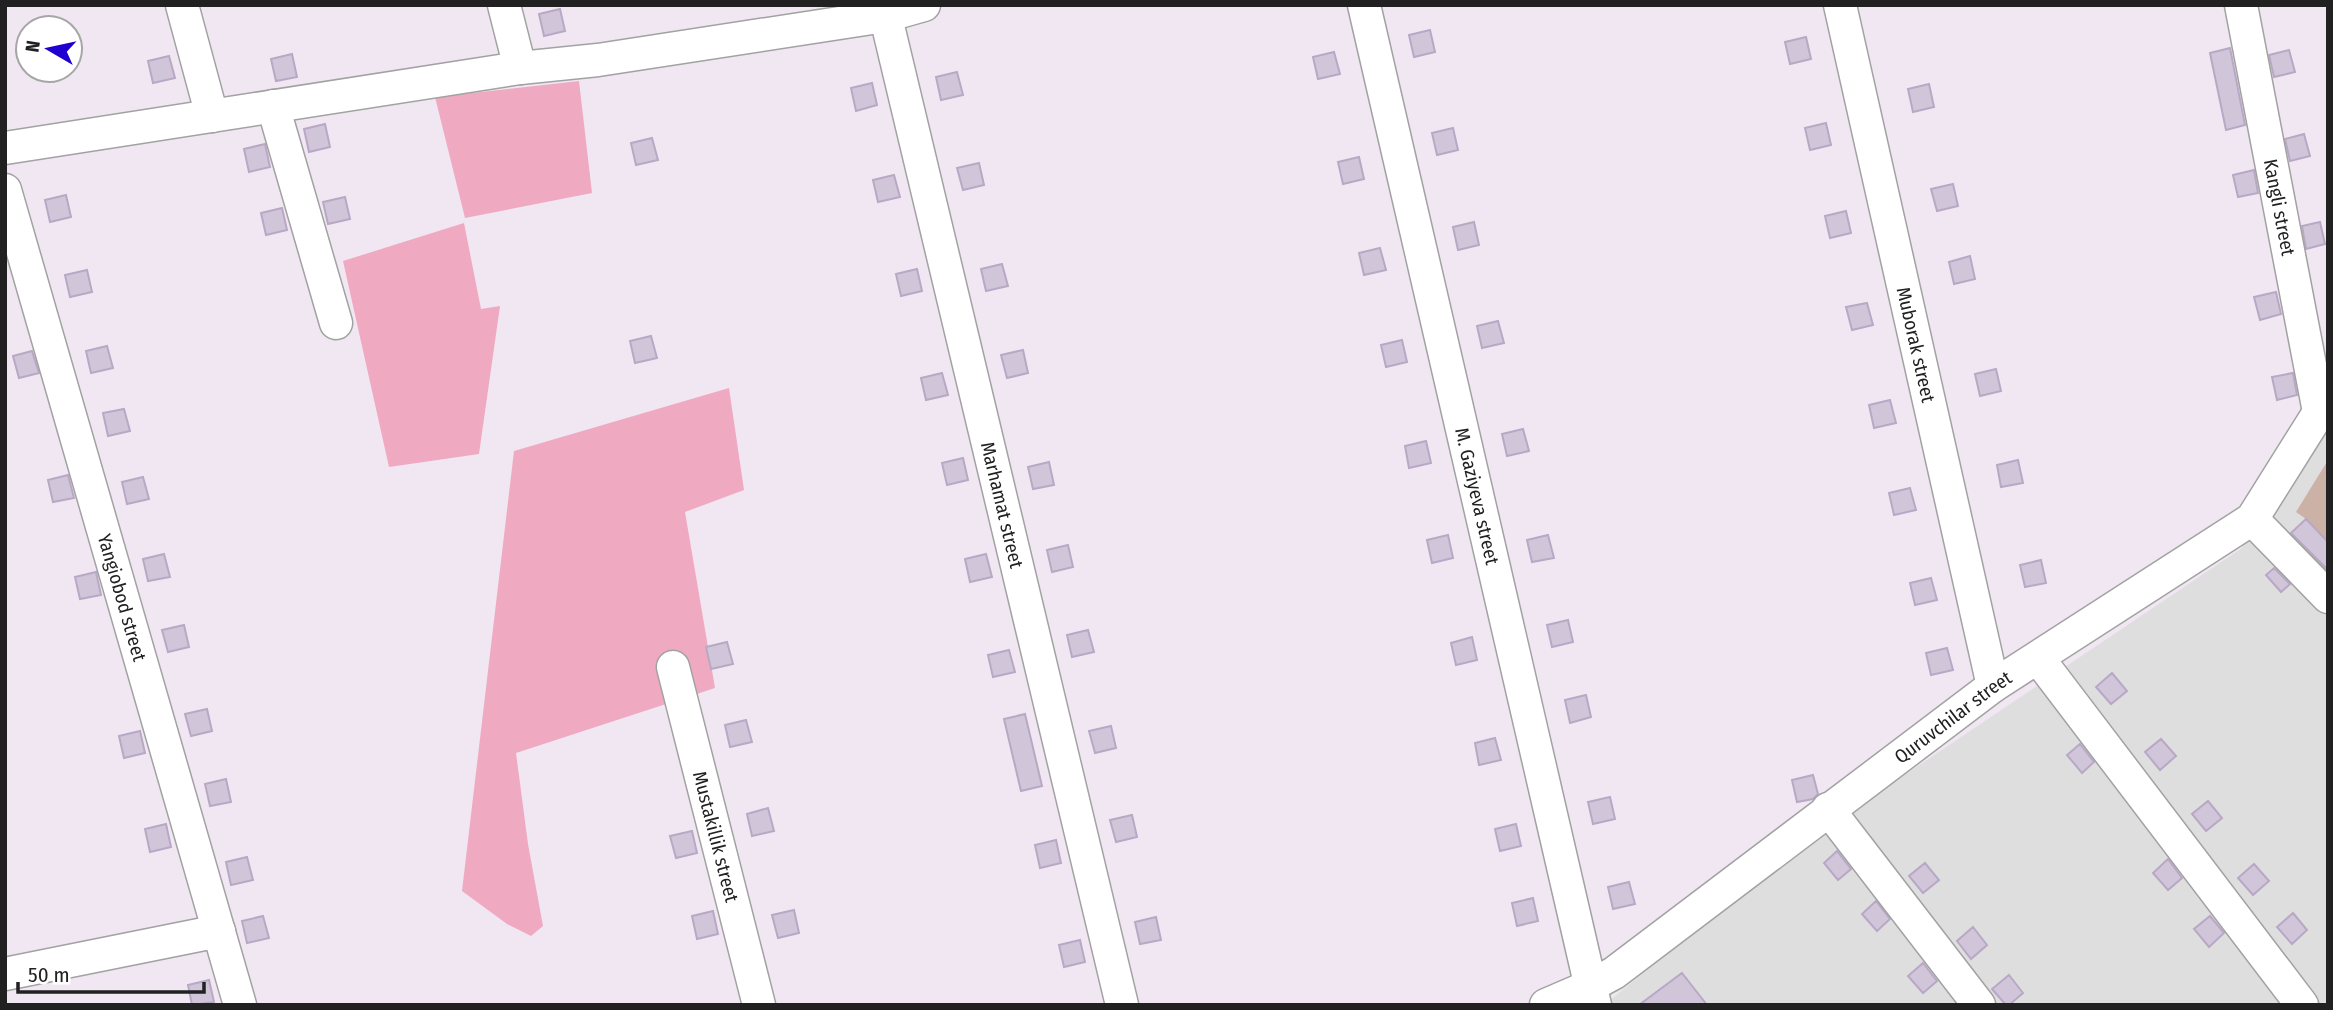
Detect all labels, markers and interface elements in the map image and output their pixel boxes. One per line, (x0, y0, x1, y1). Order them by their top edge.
north arrow (14, 14, 84, 84)
text: N (20, 39, 45, 54)
street label: Kangli street (2259, 157, 2300, 258)
street label: Muborak street (1892, 285, 1941, 405)
street label: M. Gaziyeva street (1451, 425, 1505, 567)
street label: Marhamat street (976, 440, 1029, 571)
street label: Yangiobod street (93, 531, 152, 664)
street label: Quruvchilar street (1890, 665, 2016, 768)
street label: Mustakillik street (688, 769, 744, 905)
scale bar (18, 950, 203, 994)
text: 50 m (28, 962, 70, 988)

